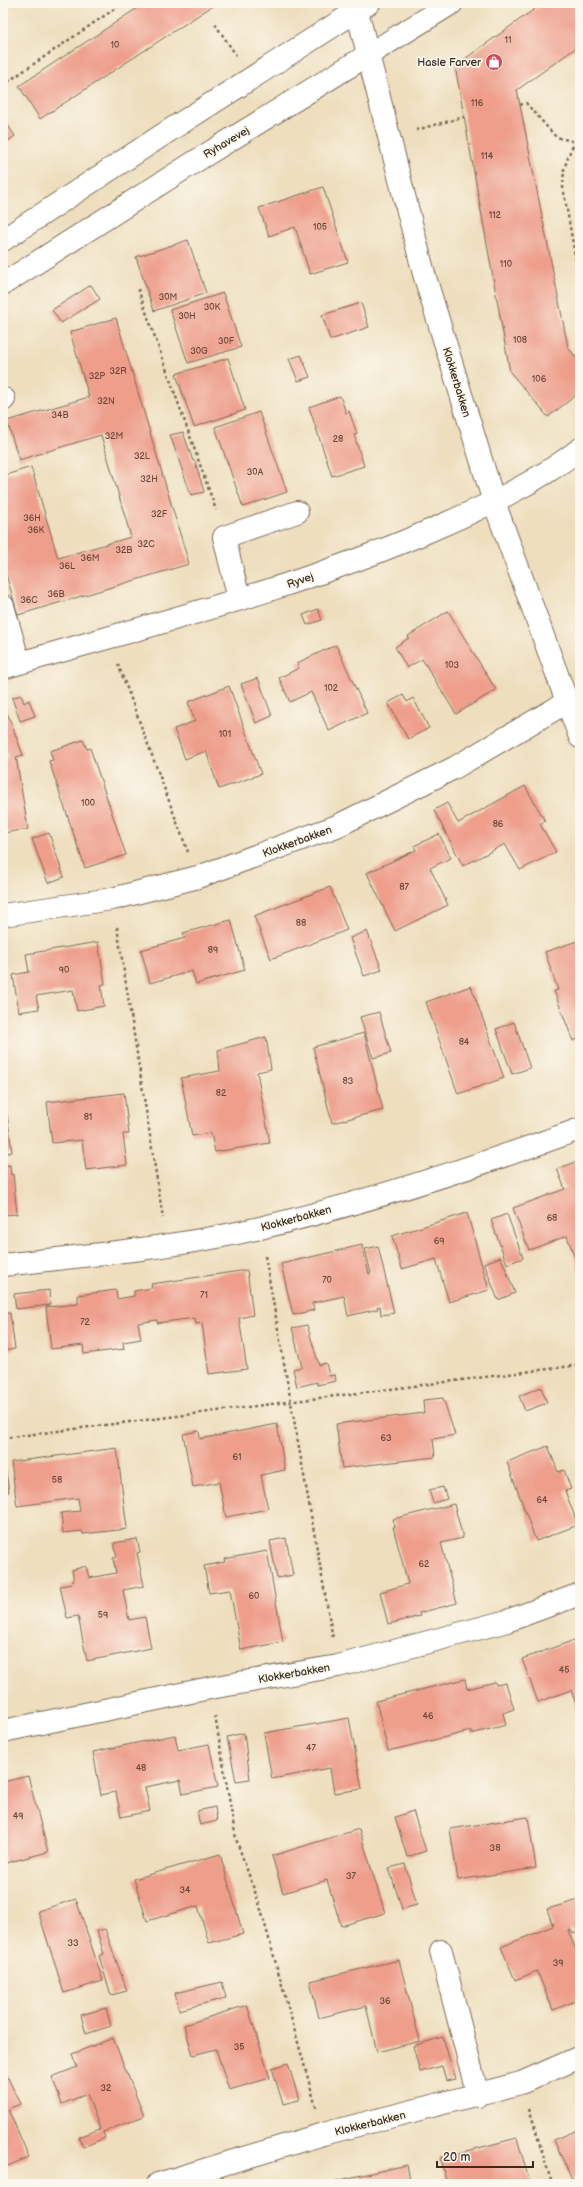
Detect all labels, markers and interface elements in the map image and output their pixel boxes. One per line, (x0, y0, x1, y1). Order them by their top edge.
house number: 11 (505, 35, 511, 46)
house number: 10 (111, 40, 119, 51)
shop icon: Hasle Farver (484, 52, 504, 72)
place label: Hasle Farver (417, 56, 482, 69)
house number: 116 (471, 98, 484, 109)
street label: Ryhavevej (201, 124, 252, 161)
house number: 114 (481, 151, 494, 162)
house number: 112 (489, 210, 502, 221)
house number: 105 (313, 222, 327, 233)
house number: 110 (500, 259, 512, 270)
house number: 30M (159, 292, 177, 303)
house number: 30K (204, 302, 221, 313)
house number: 30H (178, 311, 196, 322)
house number: 108 (513, 335, 527, 346)
house number: 30F (218, 336, 235, 347)
house number: 30G (190, 346, 208, 357)
street label: Klokkerbakken (440, 346, 473, 419)
house number: 32R (109, 366, 127, 377)
house number: 32P (89, 371, 106, 382)
house number: 106 (532, 374, 547, 385)
house number: 32N (97, 396, 115, 407)
house number: 34B (51, 410, 69, 421)
house number: 32M (105, 431, 123, 442)
house number: 28 (333, 434, 343, 445)
house number: 32L (134, 451, 151, 462)
house number: 30A (247, 467, 264, 478)
house number: 32H (140, 474, 158, 485)
house number: 32F (151, 509, 168, 520)
house number: 36H (23, 513, 41, 524)
house number: 36K (28, 525, 45, 536)
house number: 32C (137, 539, 155, 550)
house number: 32B (115, 545, 133, 556)
house number: 36M (81, 553, 99, 564)
house number: 36L (59, 561, 76, 572)
street label: Ryvej (285, 570, 315, 591)
house number: 36B (47, 589, 65, 600)
house number: 36C (20, 595, 38, 606)
house number: 103 (445, 660, 460, 671)
house number: 102 (324, 683, 339, 694)
house number: 101 (219, 729, 231, 740)
house number: 100 (81, 798, 95, 809)
house number: 86 (493, 819, 504, 830)
street label: Klokkerbakken (261, 823, 333, 860)
house number: 87 (399, 882, 409, 893)
house number: 88 (296, 918, 306, 929)
house number: 89 (208, 945, 218, 956)
house number: 90 (59, 965, 69, 976)
house number: 84 (459, 1037, 470, 1048)
house number: 83 (343, 1076, 354, 1087)
house number: 82 (216, 1088, 227, 1099)
house number: 81 (84, 1112, 92, 1123)
street label: Klokkerbakken (259, 1203, 333, 1234)
house number: 68 (547, 1213, 557, 1224)
house number: 69 (434, 1236, 444, 1247)
house number: 70 (322, 1275, 332, 1286)
house number: 71 (200, 1290, 208, 1301)
house number: 72 (80, 1317, 91, 1328)
house number: 63 (380, 1433, 392, 1444)
house number: 61 (233, 1452, 241, 1463)
house number: 58 (52, 1475, 62, 1486)
house number: 64 (537, 1495, 548, 1506)
house number: 62 (419, 1559, 430, 1570)
house number: 60 (249, 1591, 259, 1602)
house number: 59 (98, 1610, 108, 1621)
street label: Klokkerbakken (257, 1661, 331, 1686)
house number: 45 (559, 1665, 569, 1676)
house number: 46 (423, 1711, 434, 1722)
house number: 47 (306, 1743, 317, 1754)
house number: 48 (136, 1763, 146, 1774)
house number: 49 (13, 1811, 23, 1822)
house number: 38 (490, 1843, 500, 1854)
house number: 37 (346, 1871, 357, 1882)
house number: 34 (179, 1885, 191, 1896)
house number: 33 (67, 1938, 79, 1949)
house number: 39 (553, 1958, 563, 1969)
house number: 36 (379, 1996, 391, 2007)
house number: 35 (234, 2042, 244, 2053)
house number: 32 (101, 2083, 112, 2094)
street label: Klokkerbakken (333, 2108, 407, 2139)
scale bar (437, 2143, 533, 2169)
text: 20 m (443, 2150, 470, 2165)

